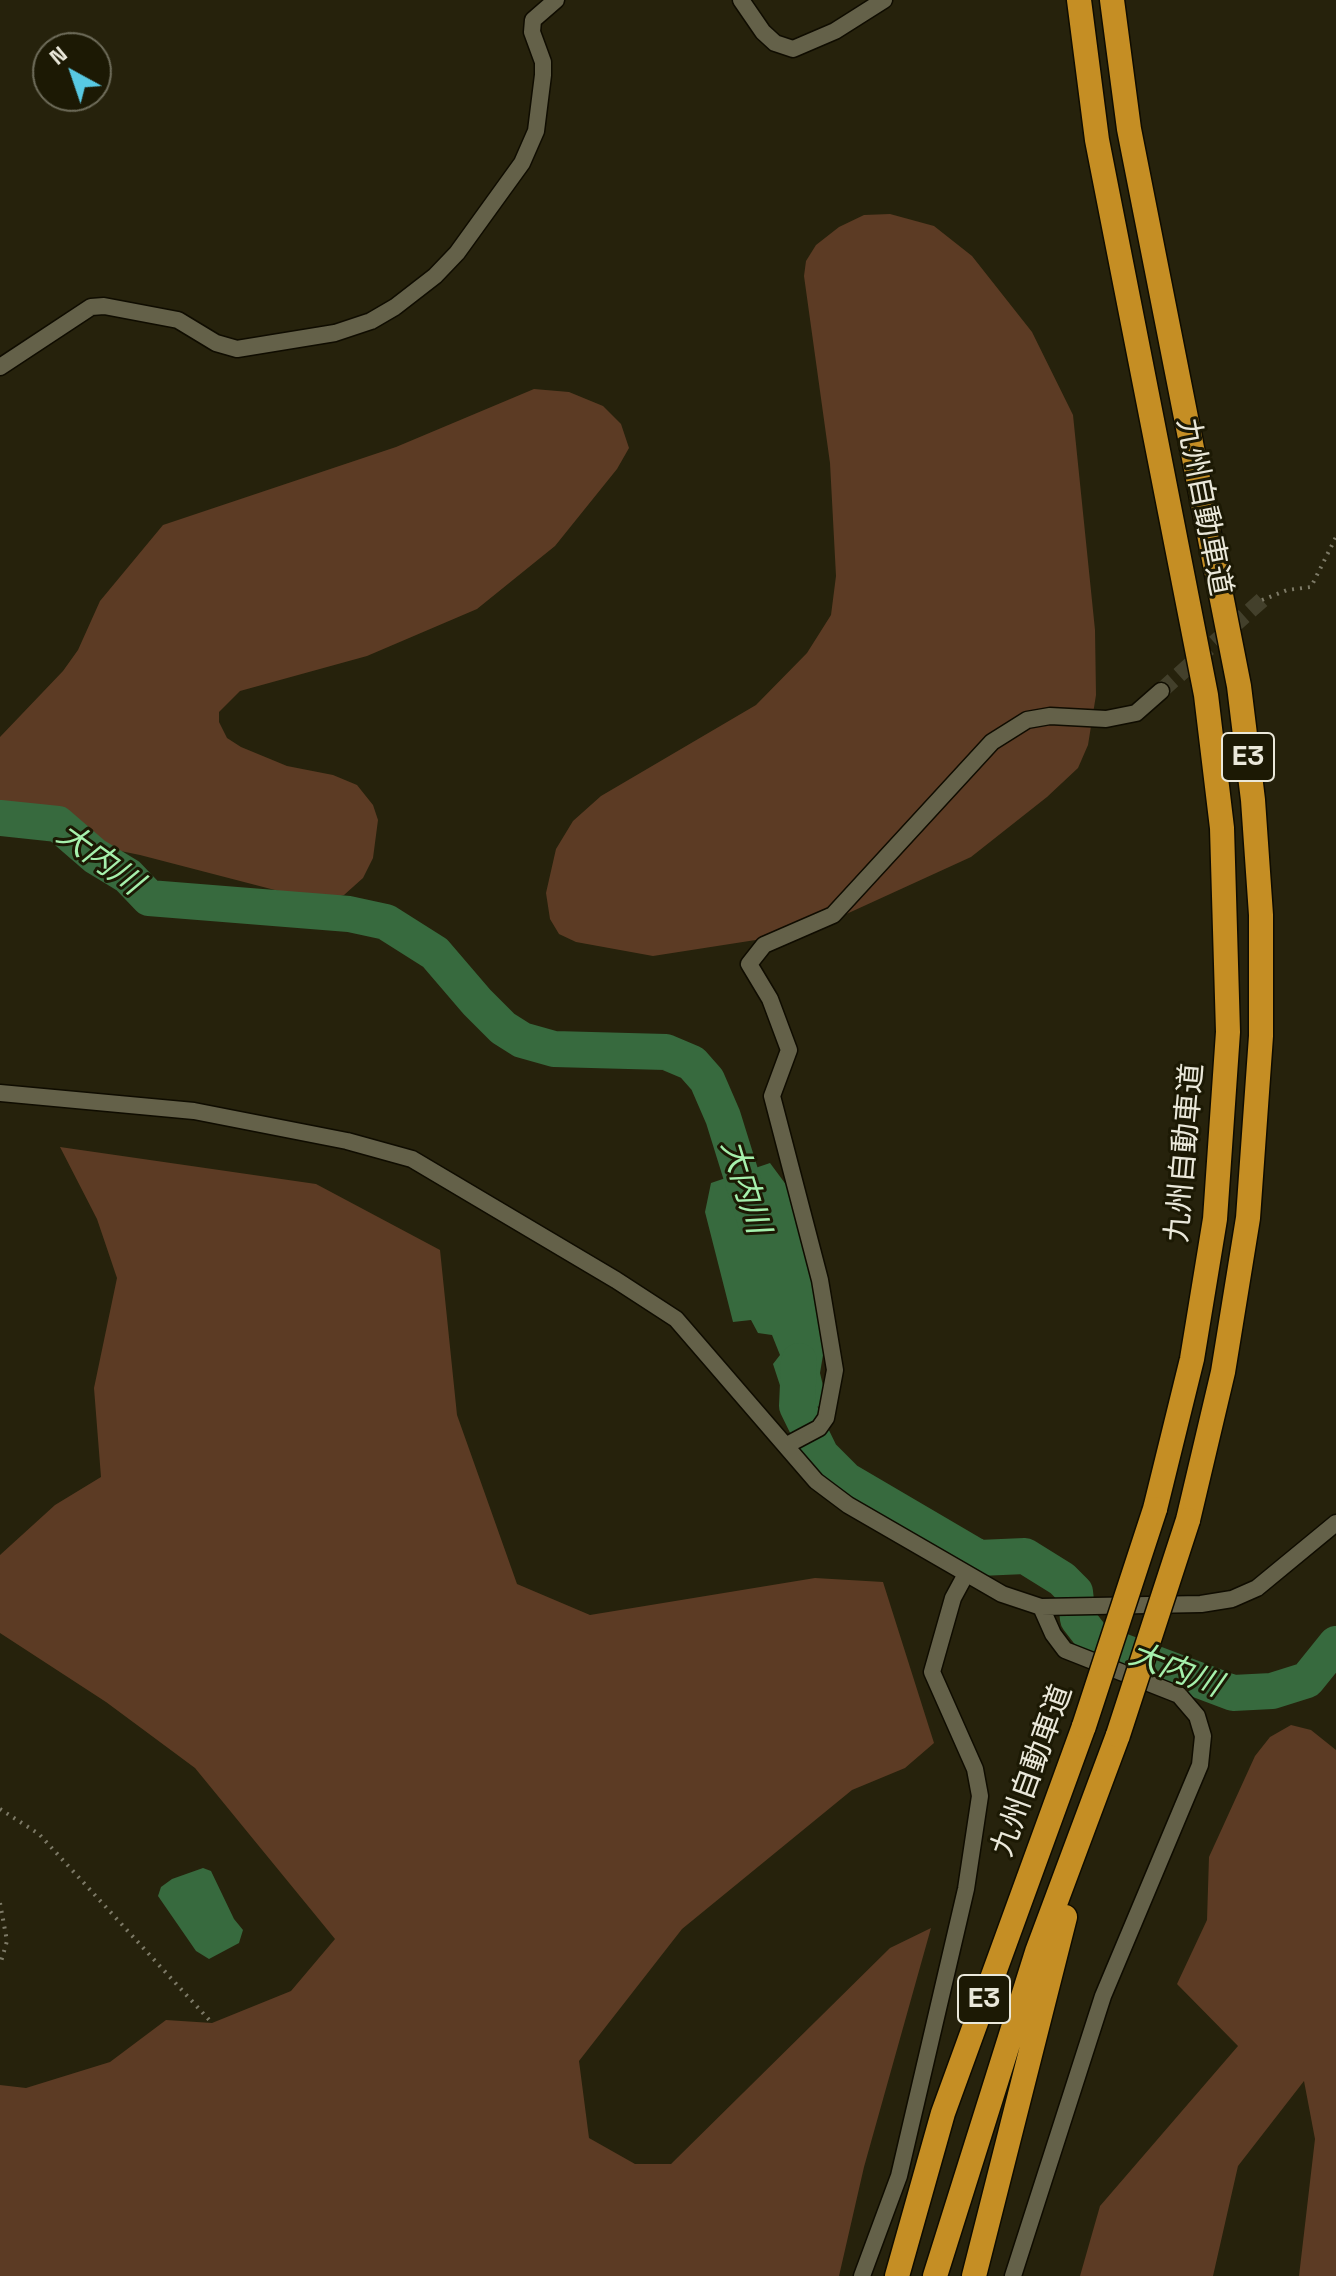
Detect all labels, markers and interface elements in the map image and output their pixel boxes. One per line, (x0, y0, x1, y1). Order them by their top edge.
north arrow (32, 32, 112, 112)
text: N (43, 40, 73, 71)
street label: 九州自動車道 (1168, 415, 1238, 599)
road number: E3 (1222, 733, 1274, 781)
water label: 大内川 (49, 816, 149, 904)
street label: 九州自動車道 (1160, 1062, 1212, 1244)
water label: 大内川 (712, 1135, 776, 1239)
water label: 大内川 (1123, 1636, 1227, 1706)
street label: 九州自動車道 (985, 1680, 1081, 1862)
road number: E3 (958, 1975, 1010, 2023)

